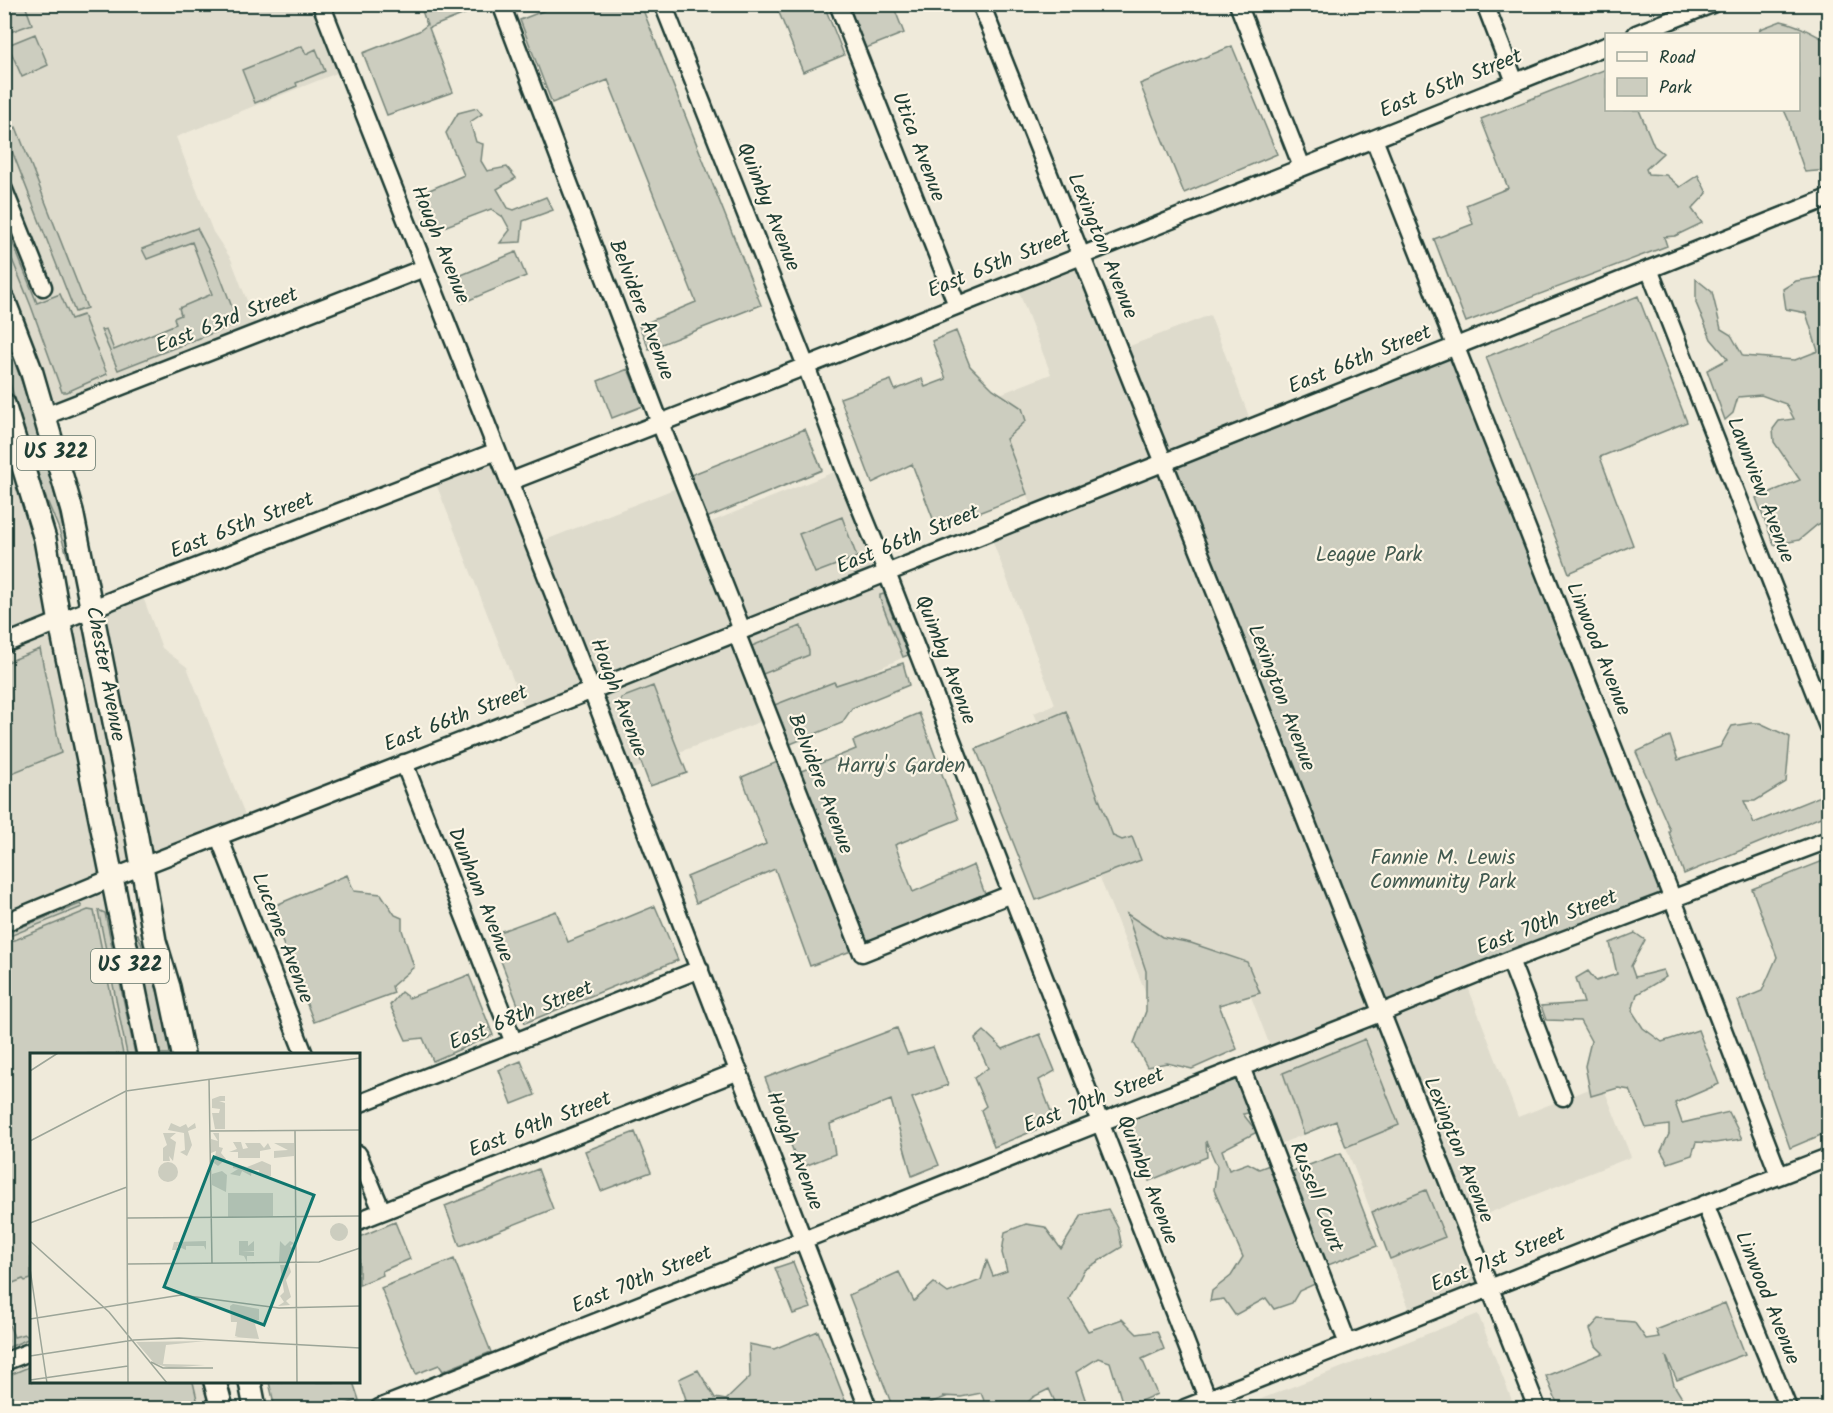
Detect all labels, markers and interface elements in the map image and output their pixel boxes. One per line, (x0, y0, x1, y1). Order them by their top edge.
legend (1605, 33, 1800, 111)
street label: East 65th Street (1375, 40, 1528, 128)
text: Road (1659, 44, 1696, 73)
text: Park (1659, 74, 1692, 103)
street label: Utica Avenue (882, 87, 954, 207)
street label: Quimby Avenue (727, 138, 809, 277)
street label: Lexington Avenue (1058, 168, 1147, 325)
street label: Hough Avenue (401, 181, 479, 310)
street label: East 65th Street (923, 220, 1076, 308)
street label: Belvidere Avenue (599, 235, 683, 386)
street label: East 63rd Street (151, 278, 304, 363)
street label: East 66th Street (1283, 316, 1437, 404)
street label: Lawnview Avenue (1717, 412, 1803, 568)
road number: US 322 (17, 436, 95, 470)
street label: East 65th Street (165, 483, 320, 569)
street label: East 66th Street (831, 496, 985, 584)
park label: League Park (1316, 539, 1423, 572)
street label: Linwood Avenue (1556, 577, 1640, 721)
street label: Quimby Avenue (905, 590, 985, 730)
street label: Chester Avenue (76, 604, 134, 745)
street label: Lexington Avenue (1238, 620, 1324, 777)
street label: Hough Avenue (580, 634, 656, 763)
street label: East 66th Street (379, 676, 534, 762)
street label: Belvidere Avenue (778, 709, 862, 860)
park label: Harry's Garden (837, 750, 965, 783)
street label: Dunham Avenue (438, 823, 522, 968)
park label: Fannie M. Lewis Community Park (1370, 842, 1516, 899)
street label: Lucerne Avenue (242, 868, 322, 1009)
street label: East 70th Street (1472, 881, 1623, 965)
road number: US 322 (91, 949, 169, 983)
street label: East 68th Street (444, 972, 599, 1060)
inset map (30, 1053, 360, 1383)
street label: East 70th Street (1019, 1059, 1170, 1143)
street label: Lexington Avenue (1414, 1072, 1503, 1229)
street label: East 69th Street (464, 1082, 617, 1167)
street label: Hough Avenue (756, 1087, 832, 1216)
street label: Quimby Avenue (1107, 1110, 1187, 1250)
street label: Russell Court (1280, 1137, 1352, 1258)
street label: East 71st Street (1426, 1218, 1571, 1302)
street label: Linwood Avenue (1725, 1226, 1809, 1370)
street label: East 70th Street (567, 1236, 718, 1323)

